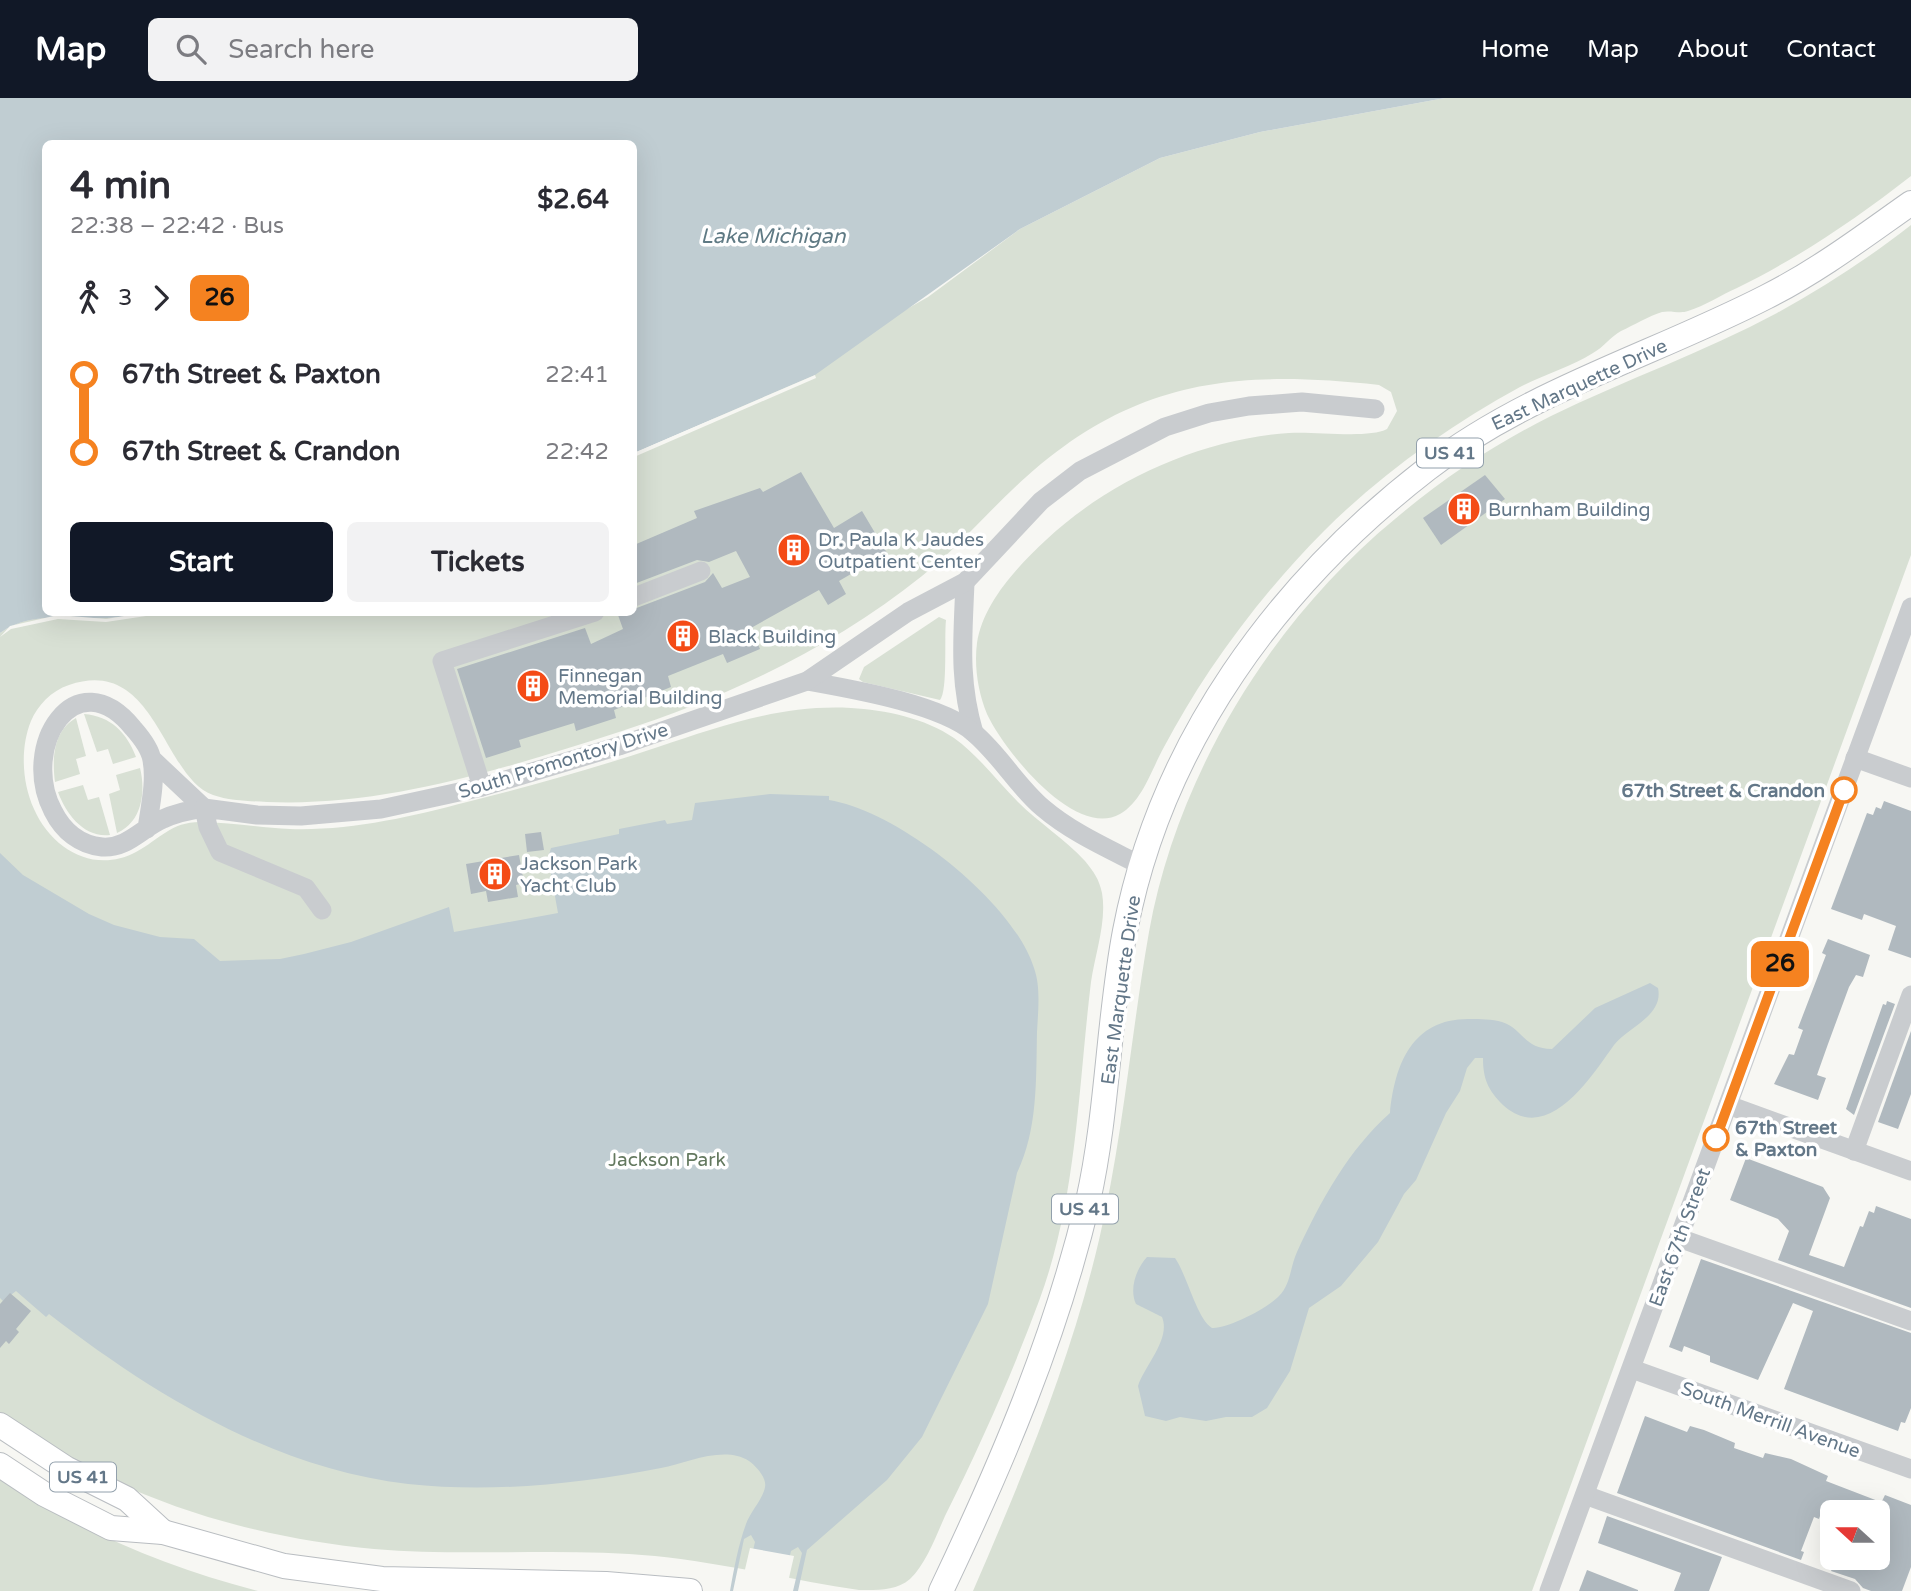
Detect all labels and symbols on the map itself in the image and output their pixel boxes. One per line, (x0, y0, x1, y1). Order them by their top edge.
water label: Lake Michigan (701, 224, 847, 249)
street label: East Marquette Drive (1488, 335, 1671, 435)
road number: US 41 (1417, 438, 1483, 468)
building icon: Burnham Building (1445, 490, 1483, 528)
place label: Burnham Building (1488, 499, 1650, 521)
place label: Dr. Paula K Jaudes Outpatient Center (818, 529, 984, 573)
building icon: Dr. Paula K Jaudes Outpatient Center (775, 531, 813, 569)
building icon: Black Building (664, 617, 702, 655)
place label: Black Building (708, 626, 836, 648)
place label: Finnegan Memorial Building (558, 665, 723, 709)
building icon: Finnegan Memorial Building (514, 667, 552, 705)
street label: South Promontory Drive (456, 719, 671, 803)
marker: 67th Street & Crandon (1831, 777, 1857, 803)
place label: 67th Street & Crandon (1622, 780, 1825, 802)
place label: Jackson Park Yacht Club (520, 853, 638, 897)
building icon: Jackson Park Yacht Club (476, 855, 514, 893)
street label: East Marquette Drive (1097, 894, 1145, 1086)
line badge: 26 (1748, 941, 1812, 987)
place label: 67th Street & Paxton (1735, 1117, 1838, 1161)
marker: 67th Street & Paxton (1703, 1125, 1729, 1151)
park label: Jackson Park (608, 1149, 726, 1171)
street label: East 67th Street (1645, 1165, 1715, 1310)
road number: US 41 (1052, 1194, 1118, 1224)
street label: South Merrill Avenue (1678, 1377, 1863, 1463)
road number: US 41 (50, 1462, 116, 1492)
north arrow (1820, 1500, 1890, 1570)

